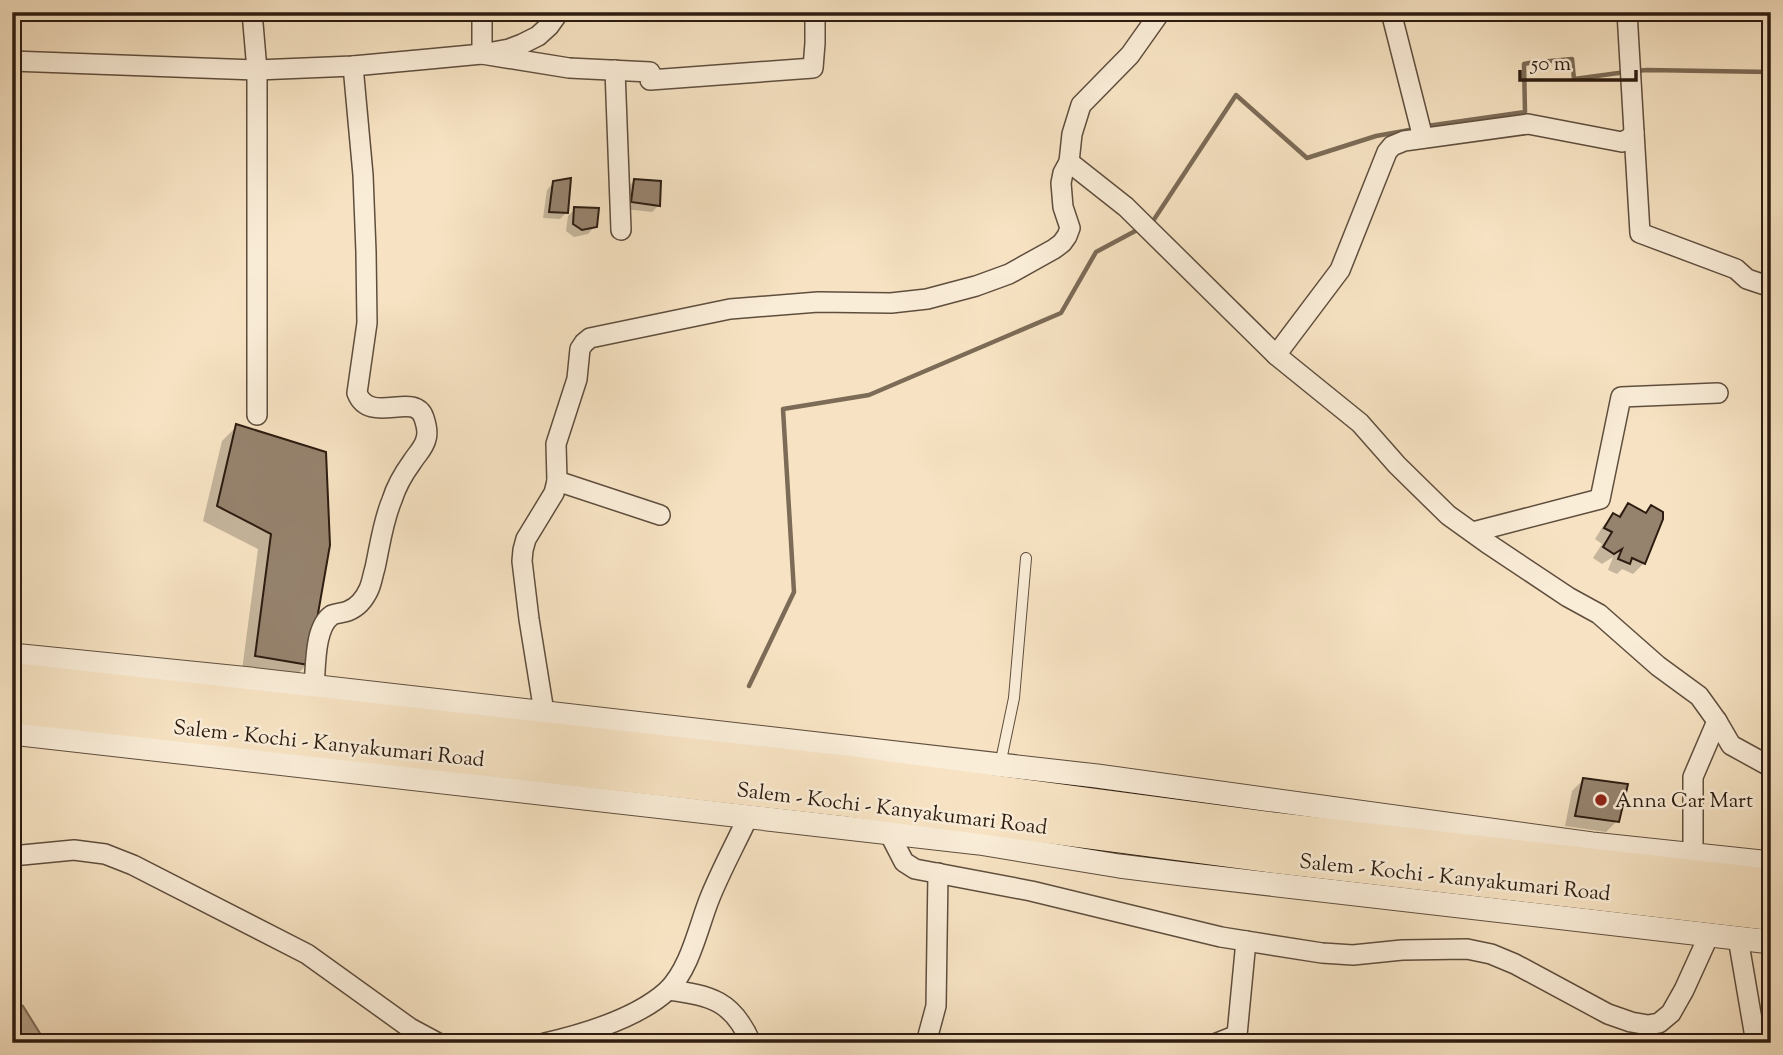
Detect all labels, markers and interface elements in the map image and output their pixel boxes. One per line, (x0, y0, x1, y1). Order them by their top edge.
scale bar (1520, 38, 1636, 82)
text: 50 m (1530, 50, 1571, 80)
street label: Salem - Kochi - Kanyakumari Road (172, 714, 486, 776)
street label: Salem - Kochi - Kanyakumari Road (735, 776, 1049, 844)
place label: Anna Car Mart (1615, 787, 1753, 817)
marker: Anna Car Mart (1593, 792, 1609, 808)
street label: Salem - Kochi - Kanyakumari Road (1298, 848, 1612, 910)

